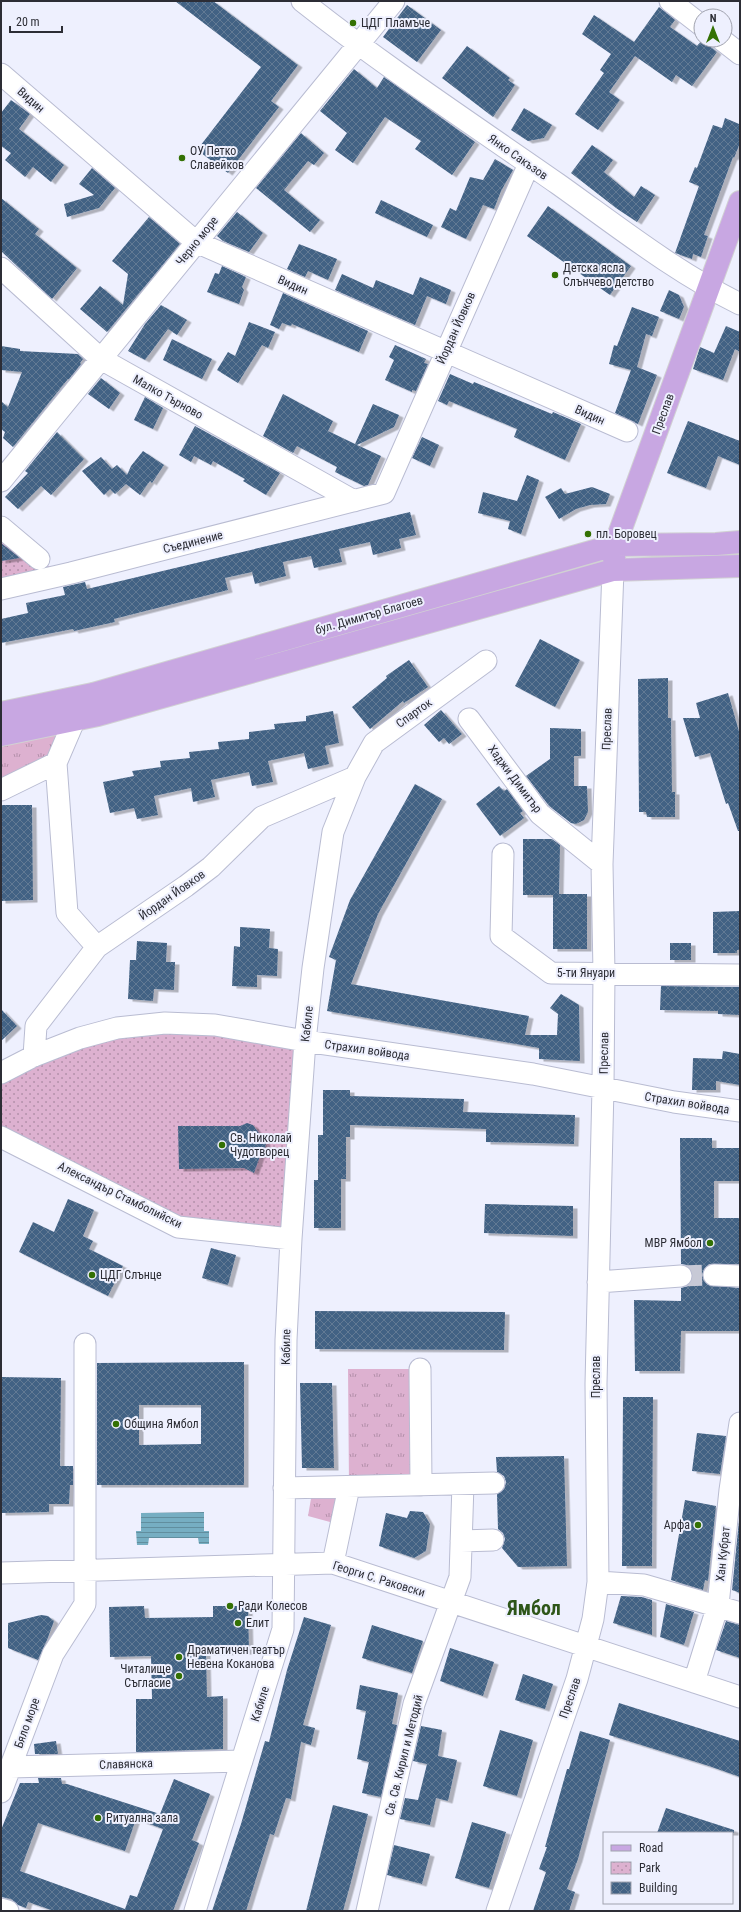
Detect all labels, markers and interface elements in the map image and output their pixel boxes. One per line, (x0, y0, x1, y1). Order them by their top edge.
scale bar (10, 8, 62, 34)
north arrow (693, 8, 733, 48)
text: N (710, 12, 717, 25)
text: 20 m (16, 15, 40, 29)
place label: ЦДГ Пламъче (361, 16, 430, 30)
marker: ЦДГ Пламъче (348, 18, 358, 28)
street label: Видин (15, 84, 47, 116)
street label: Янко Сакъзов (486, 131, 550, 183)
place label: ОУ Петко Славейков (190, 144, 244, 172)
marker: ОУ Петко Славейков (177, 153, 187, 163)
street label: Черно море (173, 213, 221, 268)
place label: Детска ясла Слънчево детство (563, 261, 654, 289)
marker: Детска ясла Слънчево детство (550, 270, 560, 280)
street label: Видин (276, 272, 310, 298)
street label: Йордан Йовков (433, 289, 478, 366)
street label: Малко Търново (131, 372, 205, 422)
street label: Преслав (649, 392, 677, 436)
street label: Видин (573, 402, 607, 428)
place label: пл. Боровец (596, 527, 657, 541)
street label: Съединение (162, 528, 225, 556)
marker: пл. Боровец (583, 529, 593, 539)
street label: бул. Димитър Благоев (314, 593, 424, 637)
street label: Спарток (393, 695, 435, 731)
street label: Преслав (599, 708, 615, 750)
street label: Хаджи Димитър (485, 742, 545, 816)
street label: Йордан Йовков (136, 866, 208, 923)
street label: 5-ти Януари (557, 966, 615, 980)
street label: Кабиле (298, 1005, 316, 1043)
street label: Преслав (597, 1032, 611, 1074)
street label: Страхил войвода (324, 1037, 411, 1063)
street label: Страхил войвода (644, 1089, 731, 1117)
place label: Св. Николай Чудотворец (230, 1131, 292, 1159)
marker: Св. Николай Чудотворец (217, 1140, 227, 1150)
street label: Александър Стамболийски (56, 1159, 184, 1231)
place label: МВР Ямбол (645, 1236, 702, 1250)
marker: МВР Ямбол (705, 1238, 715, 1248)
place label: ЦДГ Слънце (100, 1268, 162, 1282)
marker: ЦДГ Слънце (87, 1270, 97, 1280)
street label: Кабиле (279, 1328, 293, 1365)
street label: Преслав (589, 1356, 603, 1398)
place label: Община Ямбол (124, 1417, 199, 1431)
marker: Община Ямбол (111, 1419, 121, 1429)
place label: Арфа (664, 1518, 690, 1532)
marker: Арфа (693, 1520, 703, 1530)
street label: Хан Кубрат (713, 1526, 733, 1582)
street label: Георги С. Раковски (331, 1558, 427, 1600)
district label: Ямбол (506, 1596, 561, 1620)
place label: Ради Колесов (238, 1599, 308, 1613)
marker: Ради Колесов (225, 1601, 235, 1611)
place label: Елит (246, 1616, 269, 1630)
marker: Елит (233, 1618, 243, 1628)
place label: Драматичен театър Невена Коканова (187, 1643, 285, 1671)
marker: Драматичен театър Невена Коканова (174, 1652, 184, 1662)
place label: Читалище Съгласие (120, 1662, 171, 1690)
marker: Читалище Съгласие (174, 1671, 184, 1681)
street label: Преслав (556, 1676, 584, 1720)
street label: Кабиле (248, 1684, 272, 1723)
street label: Св. Св. Кирил и Методий (382, 1693, 426, 1817)
street label: Бяло море (11, 1696, 43, 1750)
street label: Славянска (99, 1756, 153, 1772)
place label: Ритуална зала (106, 1811, 179, 1825)
marker: Ритуална зала (93, 1813, 103, 1823)
legend (603, 1832, 733, 1904)
text: Road (639, 1841, 663, 1855)
text: Park (639, 1861, 661, 1875)
text: Building (639, 1881, 677, 1895)

